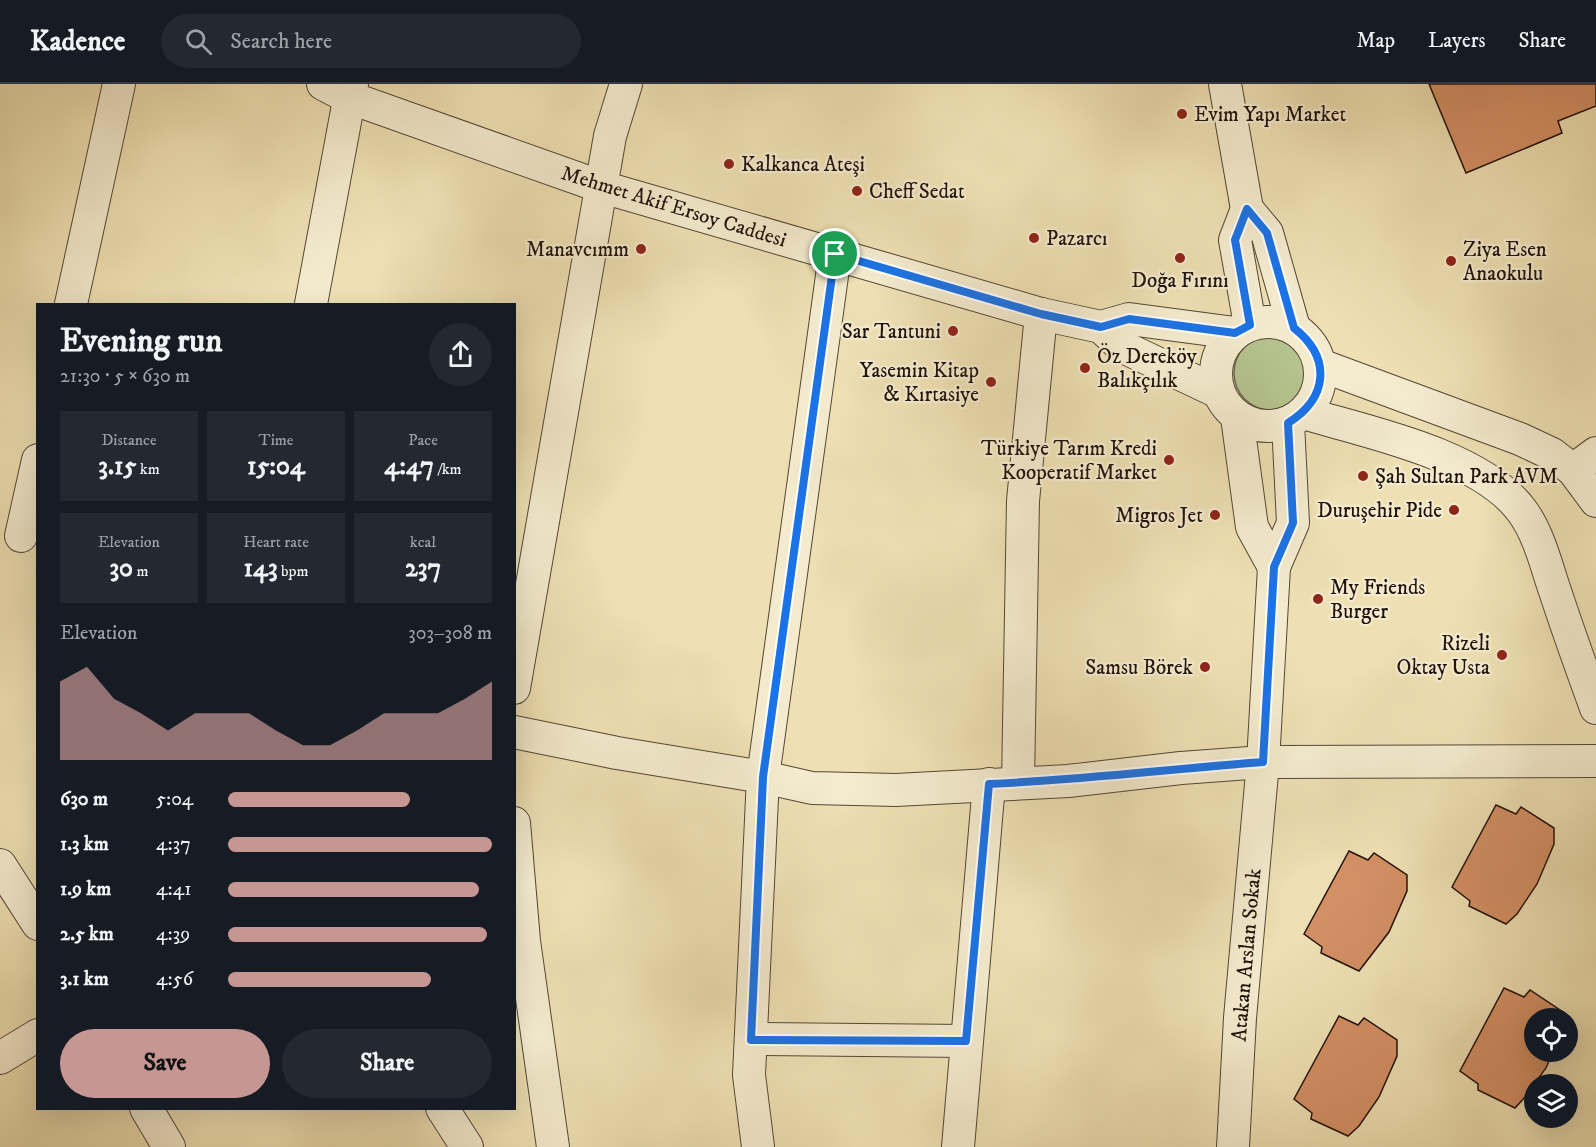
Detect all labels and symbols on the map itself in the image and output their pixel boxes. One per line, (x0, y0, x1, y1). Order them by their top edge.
place label: Evim Yapı Market (1194, 102, 1346, 128)
marker: Evim Yapı Market (1175, 107, 1189, 121)
place label: Kalkanca Ateşi (741, 152, 865, 178)
marker: Kalkanca Ateşi (722, 157, 736, 171)
street label: Mehmet Akif Ersoy Caddesi (558, 160, 789, 254)
place label: Cheff Sedat (869, 179, 965, 205)
marker: Cheff Sedat (850, 184, 864, 198)
place label: Pazarcı (1046, 226, 1107, 252)
pin (809, 228, 860, 279)
marker: Pazarcı (1027, 231, 1041, 245)
place label: Manavcımm (526, 237, 629, 263)
place label: Ziya Esen Anaokulu (1463, 237, 1547, 287)
marker: Manavcımm (634, 242, 648, 256)
marker: Doğa Fırını (1173, 251, 1187, 265)
marker: Ziya Esen Anaokulu (1444, 254, 1458, 268)
place label: Doğa Fırını (1131, 268, 1229, 294)
place label: Sar Tantuni (842, 319, 941, 345)
marker: Sar Tantuni (946, 324, 960, 338)
place label: Öz Dereköy Balıkçılık (1097, 343, 1198, 394)
place label: Yasemin Kitap & Kırtasiye (860, 358, 979, 408)
marker: Öz Dereköy Balıkçılık (1078, 361, 1092, 375)
marker: Yasemin Kitap & Kırtasiye (984, 375, 998, 389)
place label: Türkiye Tarım Kredi Kooperatif Market (981, 436, 1157, 486)
marker: Türkiye Tarım Kredi Kooperatif Market (1162, 453, 1176, 467)
place label: Şah Sultan Park AVM (1375, 464, 1558, 490)
marker: Şah Sultan Park AVM (1356, 469, 1370, 483)
place label: Duruşehir Pide (1317, 498, 1442, 524)
place label: Migros Jet (1115, 503, 1203, 529)
marker: Duruşehir Pide (1447, 503, 1461, 517)
marker: Migros Jet (1208, 508, 1222, 522)
place label: My Friends Burger (1330, 575, 1425, 625)
marker: My Friends Burger (1311, 592, 1325, 606)
place label: Rizeli Oktay Usta (1397, 631, 1490, 681)
marker: Rizeli Oktay Usta (1495, 648, 1509, 662)
place label: Samsu Börek (1085, 655, 1194, 681)
marker: Samsu Börek (1198, 660, 1212, 674)
street label: Atakan Arslan Sokak (1226, 867, 1268, 1043)

